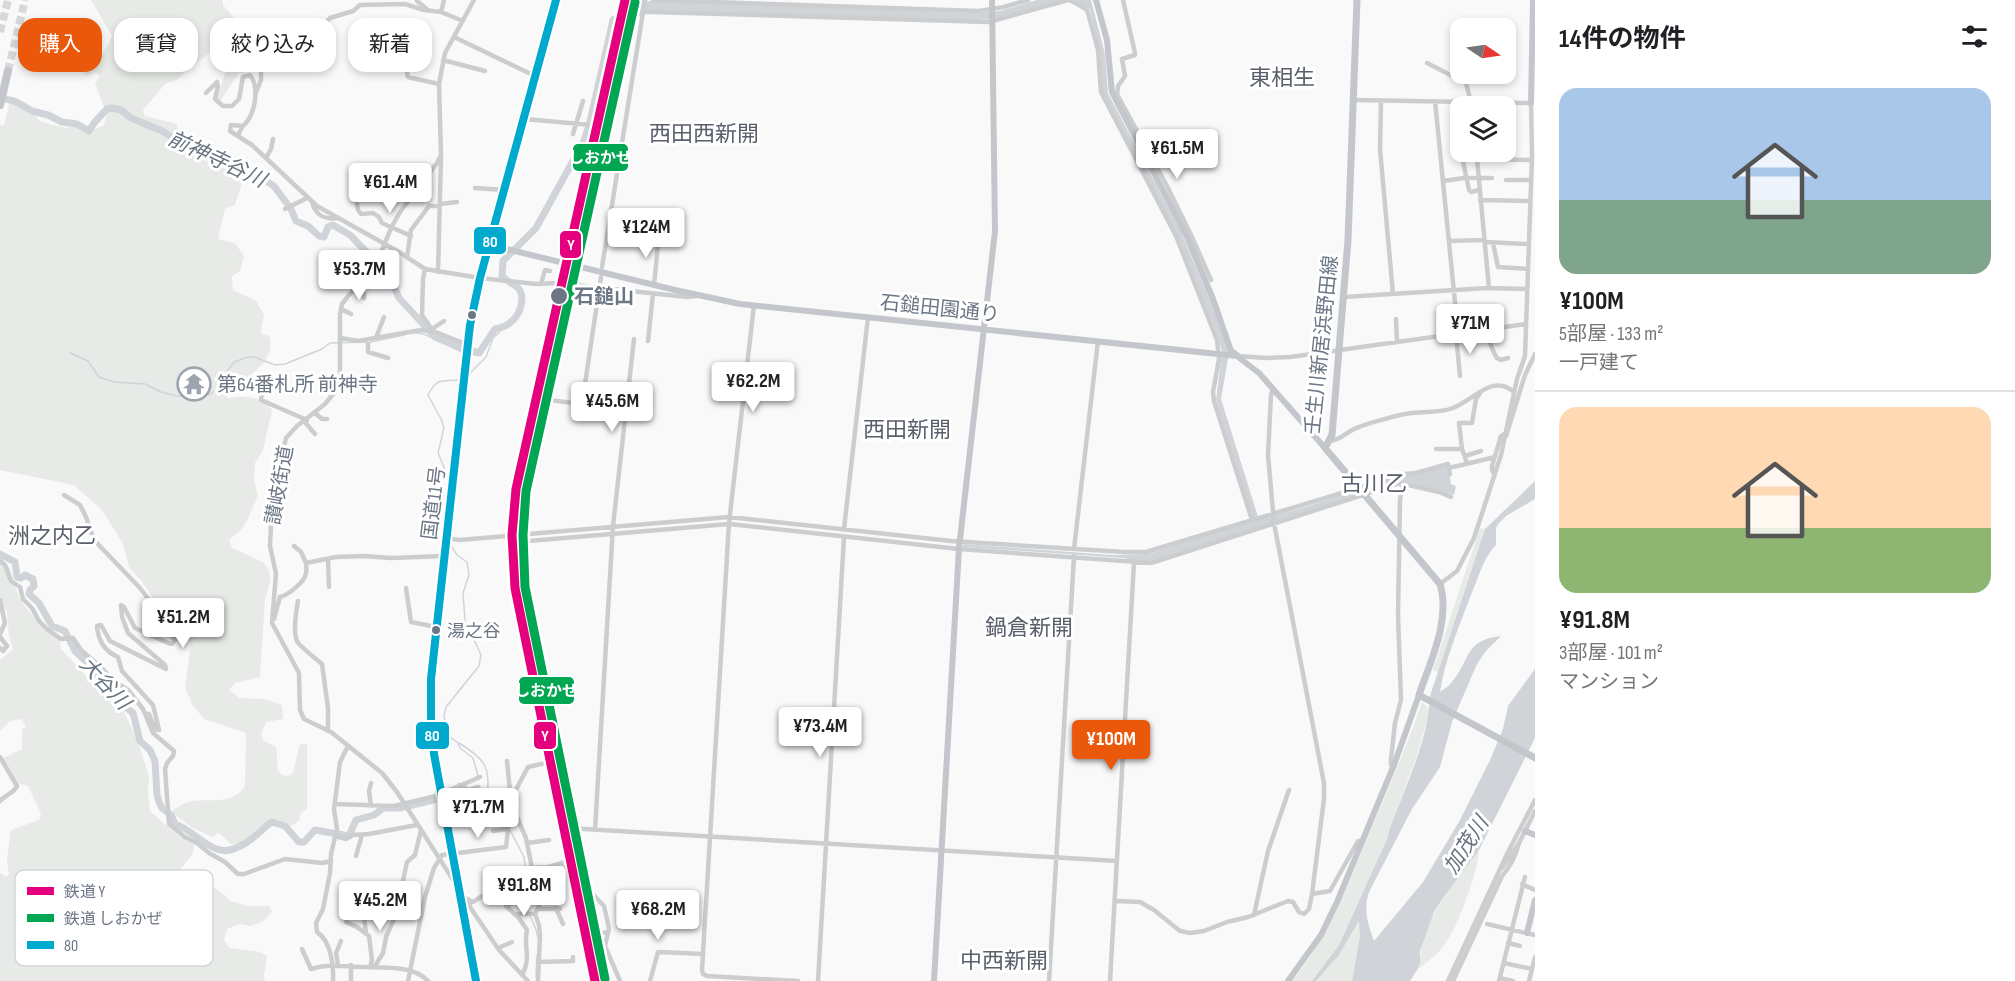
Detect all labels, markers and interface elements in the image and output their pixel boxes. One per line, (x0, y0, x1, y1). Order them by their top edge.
chip: 購入 (18, 18, 102, 72)
chip: 賃貸 (114, 18, 198, 72)
chip: 絞り込み (210, 18, 336, 72)
chip: 新着 (348, 18, 432, 72)
north arrow (1450, 18, 1516, 84)
map controls (1450, 18, 1516, 162)
icon: filters (1958, 20, 1991, 53)
text: 14件の物件 (1559, 24, 1686, 55)
district label: 東相生 (1249, 65, 1315, 92)
button: layers (1450, 96, 1516, 162)
district label: 西田西新開 (649, 121, 759, 148)
water label: 前神寺谷川 (164, 126, 271, 194)
icon: home (1721, 127, 1829, 235)
pin: ¥61.5M (1128, 129, 1226, 180)
text: ¥61.5M (1150, 136, 1204, 160)
line badge: しおかぜ (572, 143, 629, 172)
text: しおかぜ (568, 149, 632, 168)
pin: ¥61.4M (341, 163, 439, 214)
text: ¥61.4M (363, 170, 417, 194)
pin: ¥124M (604, 208, 688, 259)
text: ¥124M (622, 215, 670, 239)
line badge: 80 (473, 226, 507, 255)
line badge: Y (559, 230, 582, 259)
text: 80 (482, 233, 498, 252)
text: Y (567, 236, 575, 255)
pin: ¥53.7M (310, 250, 408, 301)
street label: 壬生川新居浜野田線 (1301, 254, 1343, 436)
text: ¥53.7M (332, 257, 386, 281)
place label: 石鎚山 (574, 285, 634, 309)
marker: 石鎚山 (549, 286, 569, 306)
text: ¥100M (1559, 286, 1624, 317)
street label: 石鎚田園通り (879, 291, 1001, 327)
pin: ¥71M (1434, 304, 1506, 355)
unlabelled marker (466, 309, 478, 321)
text: ¥71M (1450, 311, 1490, 335)
text: 5部屋 · 133 m² (1559, 322, 1663, 346)
text: 一戸建て (1559, 351, 1639, 375)
pin: ¥62.2M (704, 362, 802, 413)
temple icon: 第64番札所 前神寺 (176, 366, 212, 402)
text: ¥62.2M (726, 369, 780, 393)
place label: 第64番札所 前神寺 (217, 373, 378, 397)
pin: ¥45.6M (563, 382, 661, 433)
text: ¥45.6M (585, 389, 639, 413)
district label: 西田新開 (863, 417, 951, 444)
street label: 讃岐街道 (261, 444, 299, 527)
icon: home (1721, 446, 1829, 554)
street label: 国道11号 (418, 465, 450, 541)
district label: 古川乙 (1341, 471, 1407, 498)
district label: 洲之内乙 (8, 523, 96, 550)
pin: ¥51.2M (134, 598, 232, 649)
text: ¥51.2M (156, 605, 210, 629)
text: ¥91.8M (1559, 605, 1630, 636)
district label: 鍋倉新開 (985, 615, 1073, 642)
place label: 湯之谷 (447, 621, 501, 642)
marker: 湯之谷 (430, 624, 442, 636)
text: 3部屋 · 101 m² (1559, 641, 1663, 665)
water label: 大谷川 (74, 652, 137, 716)
text: マンション (1559, 670, 1659, 694)
line badge: しおかぜ (518, 676, 575, 705)
text: しおかぜ (514, 682, 578, 701)
pin: ¥73.4M (771, 707, 869, 758)
text: ¥73.4M (793, 714, 847, 738)
pin: ¥100M (1069, 720, 1153, 771)
line badge: 80 (415, 721, 450, 750)
line badge: Y (533, 721, 557, 750)
text: 80 (424, 727, 440, 746)
text: Y (541, 727, 549, 746)
text: ¥100M (1086, 727, 1136, 751)
pin: ¥71.7M (429, 788, 527, 839)
text: ¥71.7M (452, 795, 504, 819)
water label: 加茂川 (1439, 810, 1495, 878)
pin: ¥91.8M (475, 866, 573, 917)
legend (15, 870, 213, 966)
text: ¥91.8M (497, 873, 551, 897)
pin: ¥45.2M (331, 881, 429, 932)
text: 鉄道 Y (64, 883, 106, 902)
text: ¥45.2M (353, 888, 407, 912)
pin: ¥68.2M (609, 890, 707, 941)
text: ¥68.2M (630, 897, 686, 921)
text: 鉄道 しおかぜ (64, 910, 163, 929)
text: 80 (64, 937, 78, 956)
district label: 中西新開 (960, 948, 1048, 975)

